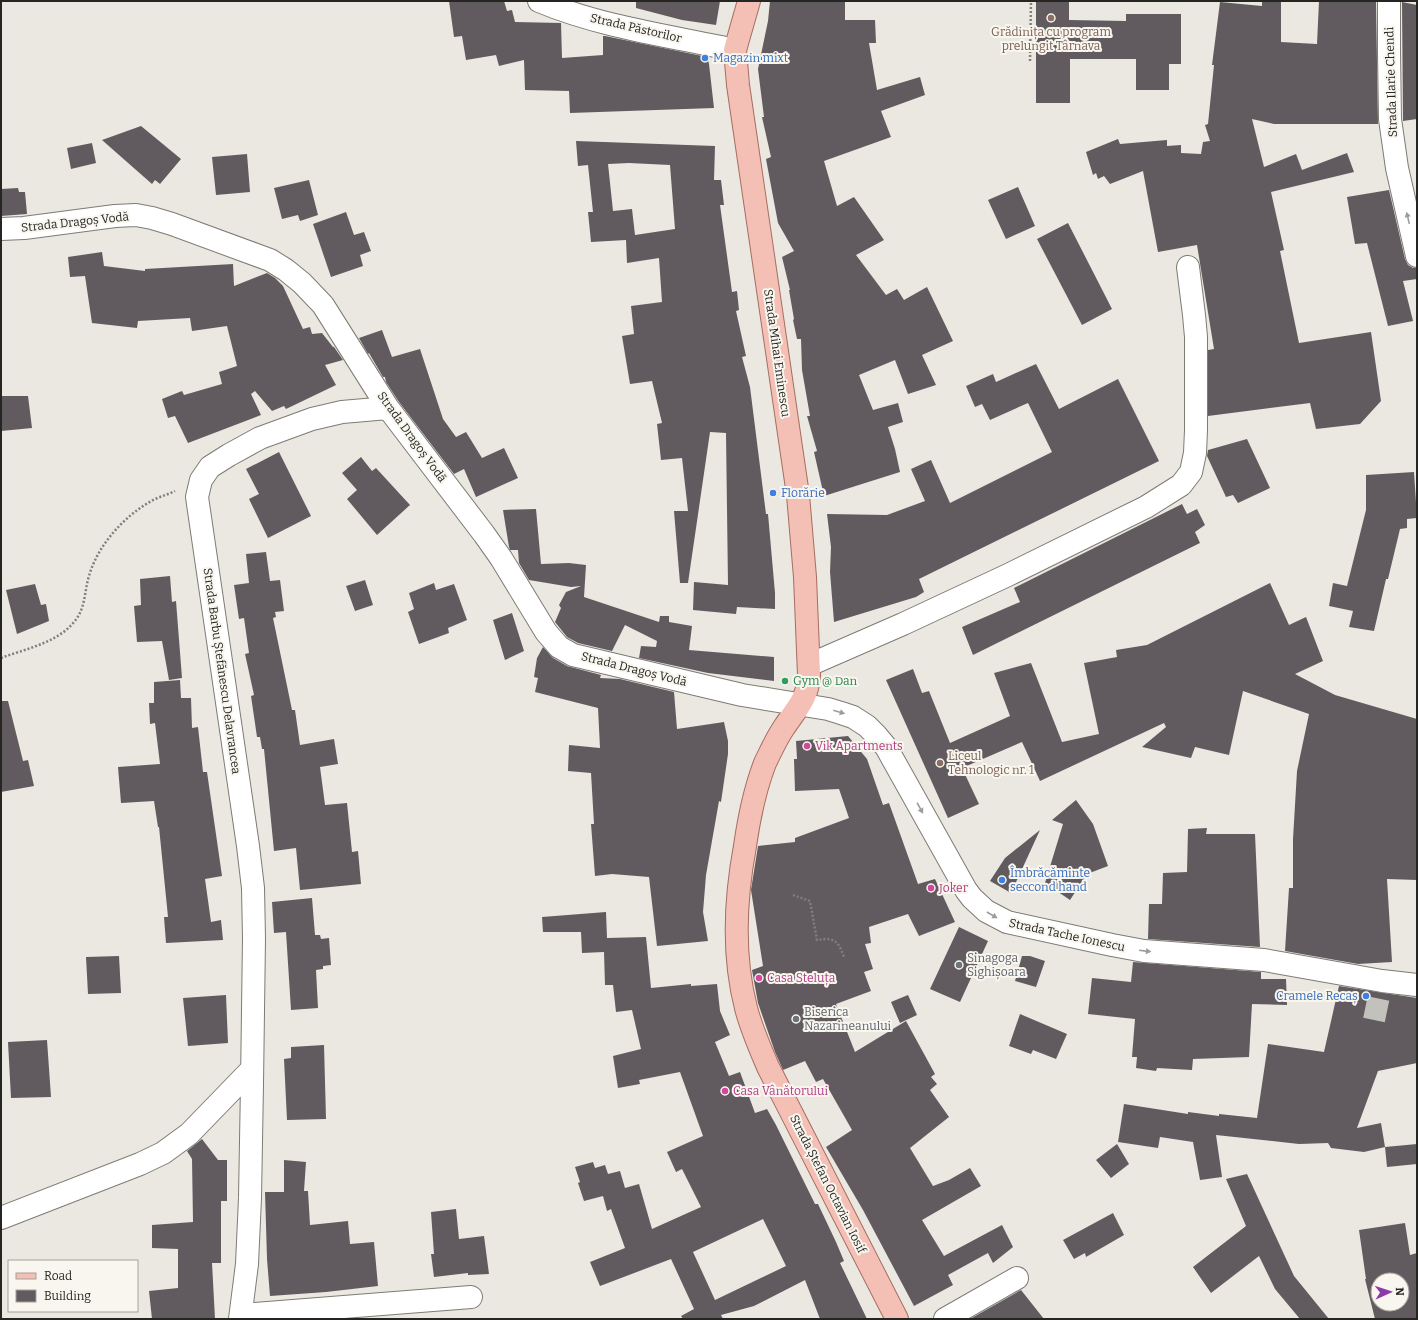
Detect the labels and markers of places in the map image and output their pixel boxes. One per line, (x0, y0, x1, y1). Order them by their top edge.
marker: Grădinița cu program prelungit Târnava (1046, 13, 1056, 23)
place label: Grădinița cu program prelungit Târnava (991, 25, 1111, 53)
place label: Magazin mixt (713, 51, 789, 65)
marker: Magazin mixt (700, 53, 710, 63)
place label: Florărie (781, 486, 825, 500)
marker: Florărie (768, 488, 778, 498)
place label: Gym @ Dan (793, 674, 858, 688)
marker: Gym @ Dan (780, 676, 790, 686)
place label: Vik Apartments (815, 739, 903, 753)
marker: Vik Apartments (802, 741, 812, 751)
place label: Liceul Tehnologic nr. 1 (948, 749, 1034, 777)
marker: Liceul Tehnologic nr. 1 (935, 758, 945, 768)
place label: Îmbrăcăminte seccond hand (1010, 865, 1090, 894)
marker: Îmbrăcăminte seccond hand (997, 875, 1007, 885)
place label: Joker (938, 881, 969, 895)
marker: Joker (926, 883, 936, 893)
place label: Sinagoga Sighișoara (967, 951, 1026, 980)
marker: Sinagoga Sighișoara (954, 960, 964, 970)
place label: Casa Steluța (767, 971, 836, 986)
marker: Casa Steluța (754, 973, 764, 983)
place label: Cramele Recaș (1276, 989, 1358, 1004)
marker: Cramele Recaș (1361, 991, 1371, 1001)
place label: Biserica Nazarineanului (804, 1005, 892, 1033)
marker: Biserica Nazarineanului (791, 1014, 801, 1024)
place label: Casa Vânătorului (733, 1084, 828, 1098)
marker: Casa Vânătorului (720, 1086, 730, 1096)

